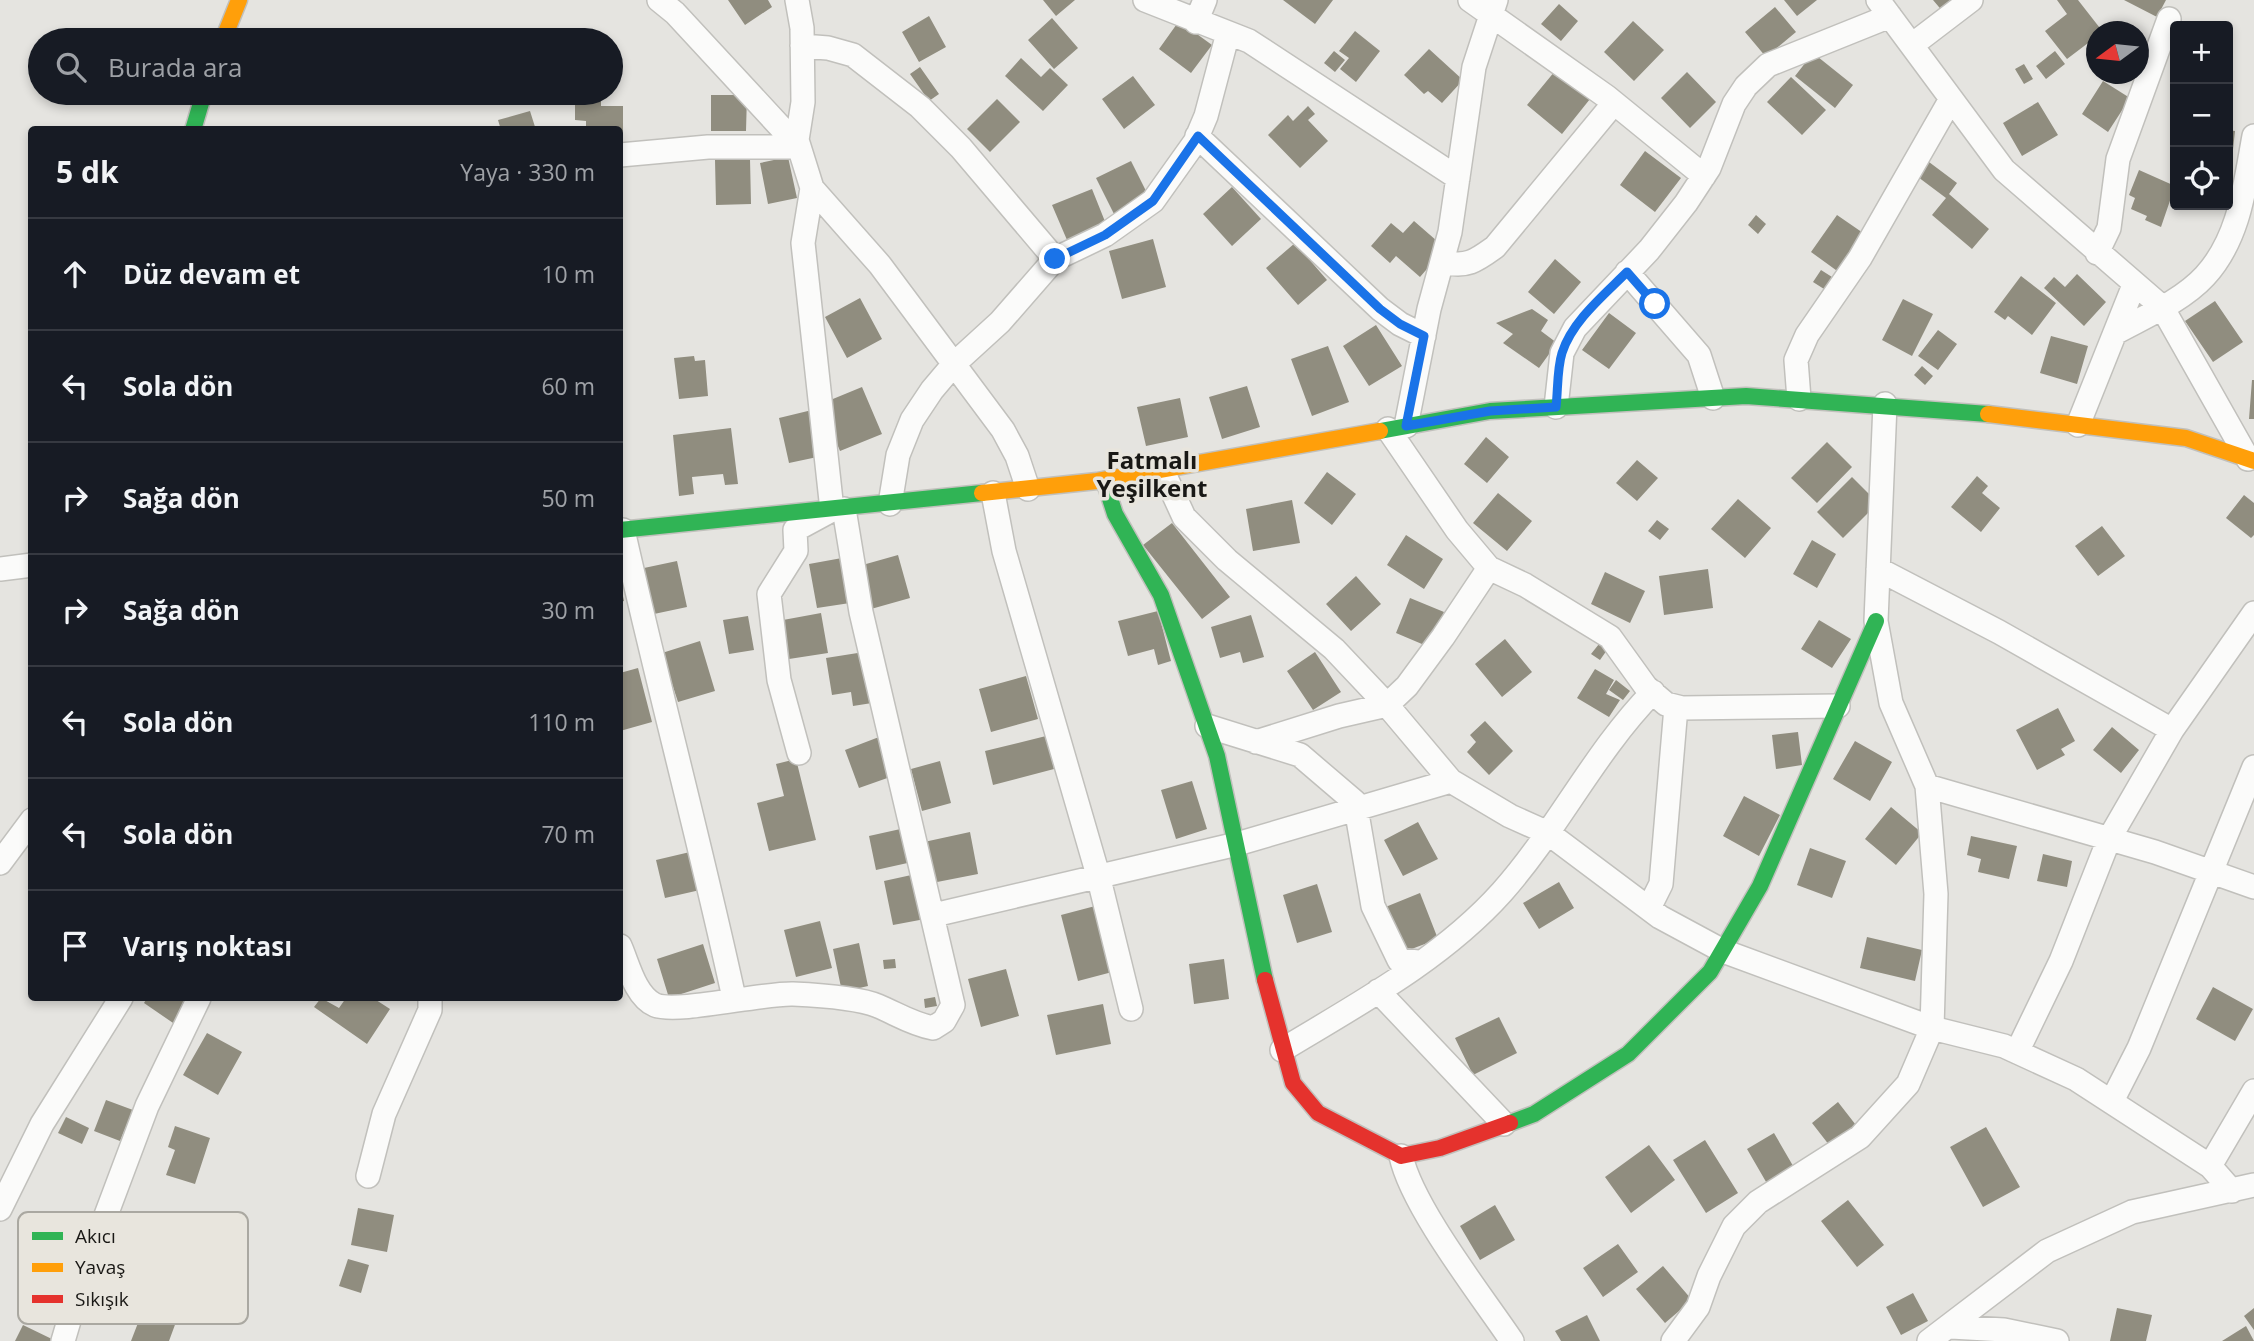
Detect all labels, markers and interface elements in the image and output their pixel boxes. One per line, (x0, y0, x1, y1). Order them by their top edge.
north arrow (2086, 21, 2149, 84)
map controls (2170, 21, 2233, 210)
button: + (2170, 21, 2233, 84)
search box (28, 28, 623, 105)
icon: search (52, 48, 90, 86)
text: Burada ara (108, 49, 242, 85)
button: − (2170, 84, 2233, 147)
button: locate (2170, 147, 2233, 210)
text: 5 dk (56, 151, 119, 192)
text: Yaya · 330 m (460, 156, 595, 188)
route end (1039, 243, 1070, 274)
icon: ahead (56, 255, 94, 293)
text: Düz devam et (123, 256, 300, 292)
text: 10 m (541, 258, 595, 290)
route start (1639, 288, 1670, 319)
icon: left (56, 367, 94, 405)
text: Sola dön (123, 368, 233, 404)
text: 60 m (541, 370, 595, 402)
district label: Fatmalı Yeşilkent (1097, 443, 1208, 504)
icon: right (56, 479, 94, 517)
text: Sağa dön (123, 480, 240, 516)
text: 50 m (541, 482, 595, 514)
icon: right (56, 591, 94, 629)
text: Sağa dön (123, 592, 240, 628)
text: 30 m (541, 594, 595, 626)
icon: left (56, 703, 94, 741)
text: Sola dön (123, 704, 233, 740)
text: 110 m (528, 706, 595, 738)
icon: left (56, 815, 94, 853)
text: Sola dön (123, 816, 233, 852)
text: 70 m (541, 818, 595, 850)
icon: arrive (56, 927, 94, 965)
text: Varış noktası (123, 928, 292, 964)
legend (18, 1212, 248, 1324)
text: Akıcı (75, 1223, 116, 1249)
text: Yavaş (75, 1254, 125, 1280)
text: Sıkışık (75, 1286, 129, 1312)

